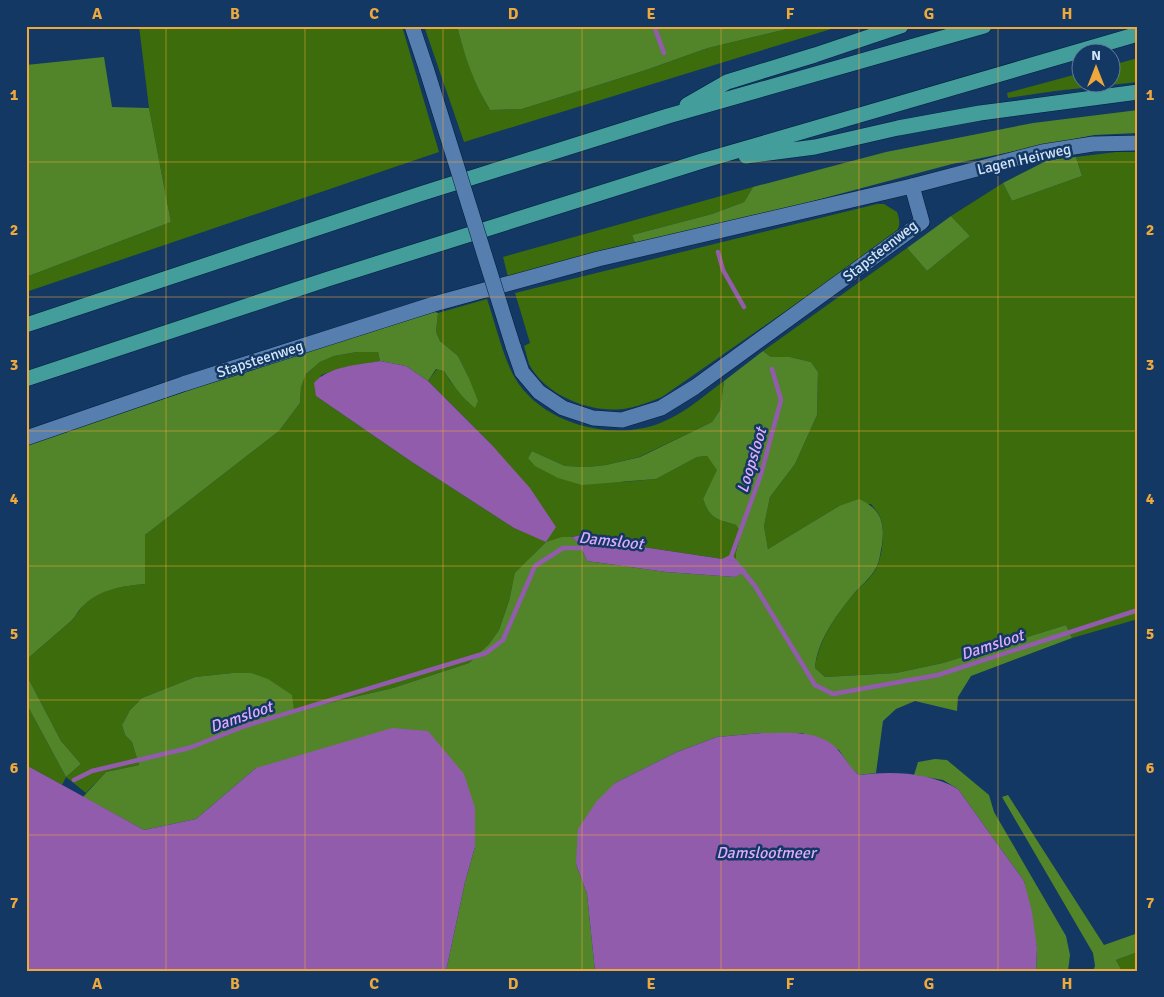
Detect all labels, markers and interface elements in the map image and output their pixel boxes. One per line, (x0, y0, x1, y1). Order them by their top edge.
text: A (92, 4, 103, 24)
text: B (230, 4, 240, 24)
text: C (369, 4, 379, 24)
text: D (508, 4, 519, 24)
text: E (646, 4, 656, 24)
text: F (786, 4, 795, 24)
text: G (924, 4, 934, 24)
text: H (1062, 4, 1072, 24)
north arrow (1072, 42, 1122, 92)
text: N (1091, 47, 1101, 64)
text: 1 (10, 85, 19, 105)
text: 1 (1146, 85, 1155, 105)
street label: Lagen Heirweg (975, 139, 1073, 179)
street label: Stapsteenweg (839, 216, 921, 286)
text: 2 (10, 220, 18, 240)
text: 2 (1146, 220, 1154, 240)
street label: Stapsteenweg (214, 337, 306, 381)
text: 3 (10, 355, 18, 375)
text: 3 (1146, 355, 1154, 375)
water label: Loopsloot (733, 423, 772, 495)
text: 4 (10, 489, 19, 509)
text: 4 (1146, 489, 1155, 509)
water label: Damsloot (578, 528, 647, 555)
text: 5 (10, 624, 18, 644)
text: 5 (1146, 624, 1154, 644)
water label: Damsloot (958, 625, 1028, 664)
water label: Damsloot (207, 696, 277, 737)
text: 6 (10, 758, 19, 778)
text: 6 (1146, 758, 1155, 778)
water label: Damslootmeer (716, 843, 818, 863)
text: 7 (10, 893, 19, 913)
text: 7 (1146, 893, 1155, 913)
text: A (92, 974, 103, 994)
text: B (230, 974, 240, 994)
text: C (369, 974, 379, 994)
text: D (508, 974, 519, 994)
text: E (646, 974, 656, 994)
text: F (786, 974, 795, 994)
text: G (924, 974, 934, 994)
text: H (1062, 974, 1072, 994)

